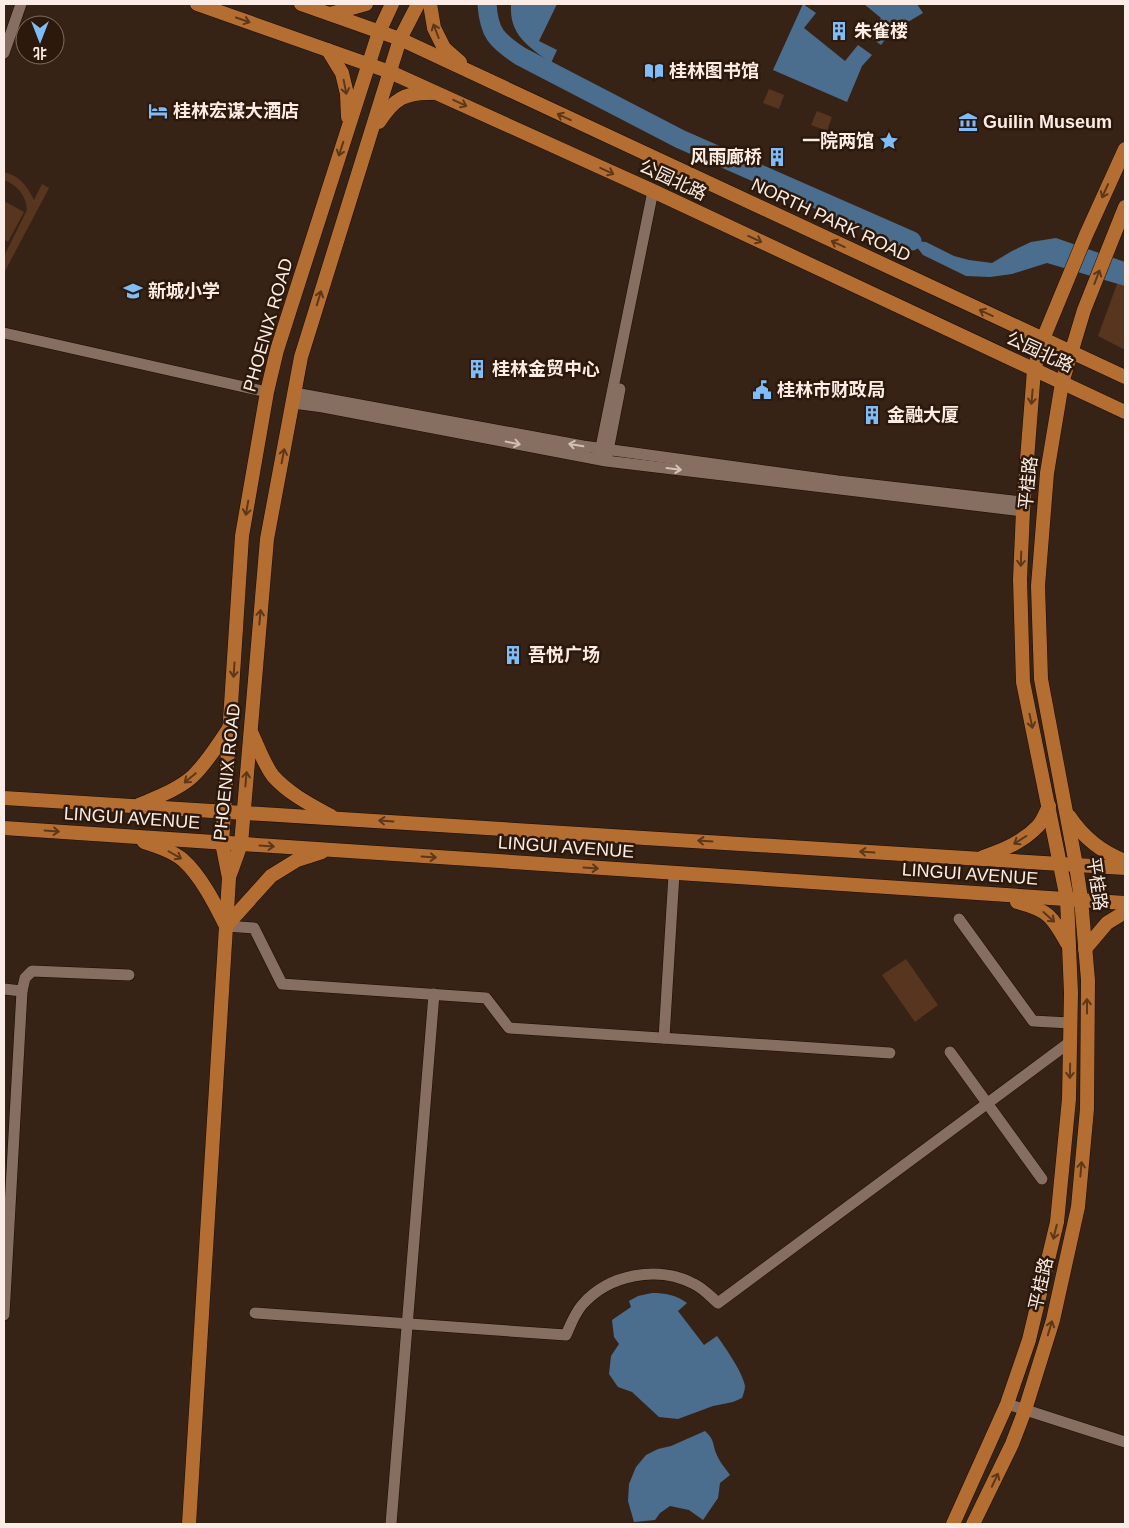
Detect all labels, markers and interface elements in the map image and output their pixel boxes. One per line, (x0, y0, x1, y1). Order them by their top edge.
north arrow (15, 15, 65, 65)
one-way arrow (235, 16, 250, 25)
building icon: 朱雀楼 (828, 20, 850, 42)
place label: 朱雀楼 (854, 21, 908, 41)
one-way arrow (431, 24, 440, 39)
text: 北 (33, 45, 47, 61)
library icon: 桂林图书馆 (643, 60, 665, 82)
place label: 桂林图书馆 (669, 61, 759, 81)
one-way arrow (341, 79, 350, 95)
one-way arrow (452, 99, 467, 109)
hotel icon: 桂林宏谋大酒店 (147, 100, 169, 122)
place label: 桂林宏谋大酒店 (173, 101, 299, 121)
one-way arrow (557, 111, 572, 121)
museum icon: Guilin Museum (957, 111, 979, 133)
place label: Guilin Museum (983, 112, 1112, 132)
place icon: 一院两馆 (878, 130, 900, 152)
place label: 一院两馆 (802, 131, 874, 151)
one-way arrow (336, 140, 346, 156)
building icon: 风雨廊桥 (766, 146, 788, 168)
place label: 风雨廊桥 (690, 147, 762, 167)
street label: 公园北路 (636, 156, 710, 204)
one-way arrow (599, 166, 614, 176)
street label: NORTH PARK ROAD (748, 174, 914, 266)
one-way arrow (1100, 183, 1109, 198)
one-way arrow (747, 235, 762, 244)
one-way arrow (831, 239, 846, 249)
street label: PHOENIX ROAD (239, 256, 297, 394)
one-way arrow (1093, 270, 1103, 285)
school or university icon: 新城小学 (122, 280, 144, 302)
place label: 新城小学 (148, 281, 220, 301)
one-way arrow (315, 291, 325, 307)
one-way arrow (979, 307, 994, 317)
street label: 公园北路 (1003, 328, 1077, 376)
building icon: 桂林金贸中心 (466, 358, 488, 380)
place label: 桂林金贸中心 (492, 359, 600, 379)
public building icon: 桂林市财政局 (751, 379, 773, 401)
place label: 桂林市财政局 (777, 379, 885, 400)
one-way arrow (1027, 389, 1037, 405)
building icon: 金融大厦 (861, 404, 883, 426)
place label: 金融大厦 (887, 405, 959, 425)
one-way arrow (505, 439, 521, 449)
one-way arrow (568, 440, 584, 449)
one-way arrow (278, 449, 288, 465)
street label: 平桂路 (1015, 455, 1041, 511)
one-way arrow (665, 464, 681, 474)
one-way arrow (241, 500, 251, 516)
one-way arrow (1016, 550, 1026, 567)
one-way arrow (255, 609, 265, 625)
building icon: 吾悦广场 (502, 644, 524, 666)
place label: 吾悦广场 (528, 645, 600, 665)
one-way arrow (229, 662, 238, 678)
street label: PHOENIX ROAD (210, 702, 244, 842)
one-way arrow (1027, 712, 1037, 728)
one-way arrow (242, 771, 251, 787)
one-way arrow (183, 772, 196, 783)
street label: LINGUI AVENUE (63, 803, 201, 833)
one-way arrow (378, 817, 394, 826)
one-way arrow (44, 826, 60, 836)
street label: LINGUI AVENUE (497, 832, 635, 862)
one-way arrow (1013, 835, 1027, 846)
one-way arrow (697, 837, 713, 846)
one-way arrow (259, 841, 275, 850)
one-way arrow (859, 847, 875, 856)
one-way arrow (168, 850, 183, 860)
one-way arrow (421, 852, 437, 861)
street label: 平桂路 (1083, 856, 1111, 912)
street label: LINGUI AVENUE (901, 859, 1039, 889)
one-way arrow (583, 863, 599, 872)
one-way arrow (1042, 911, 1055, 922)
one-way arrow (1082, 999, 1092, 1015)
one-way arrow (1065, 1062, 1074, 1078)
one-way arrow (1077, 1161, 1086, 1177)
one-way arrow (1050, 1224, 1059, 1240)
street label: 平桂路 (1025, 1255, 1057, 1313)
one-way arrow (1046, 1320, 1056, 1336)
one-way arrow (990, 1473, 1000, 1488)

